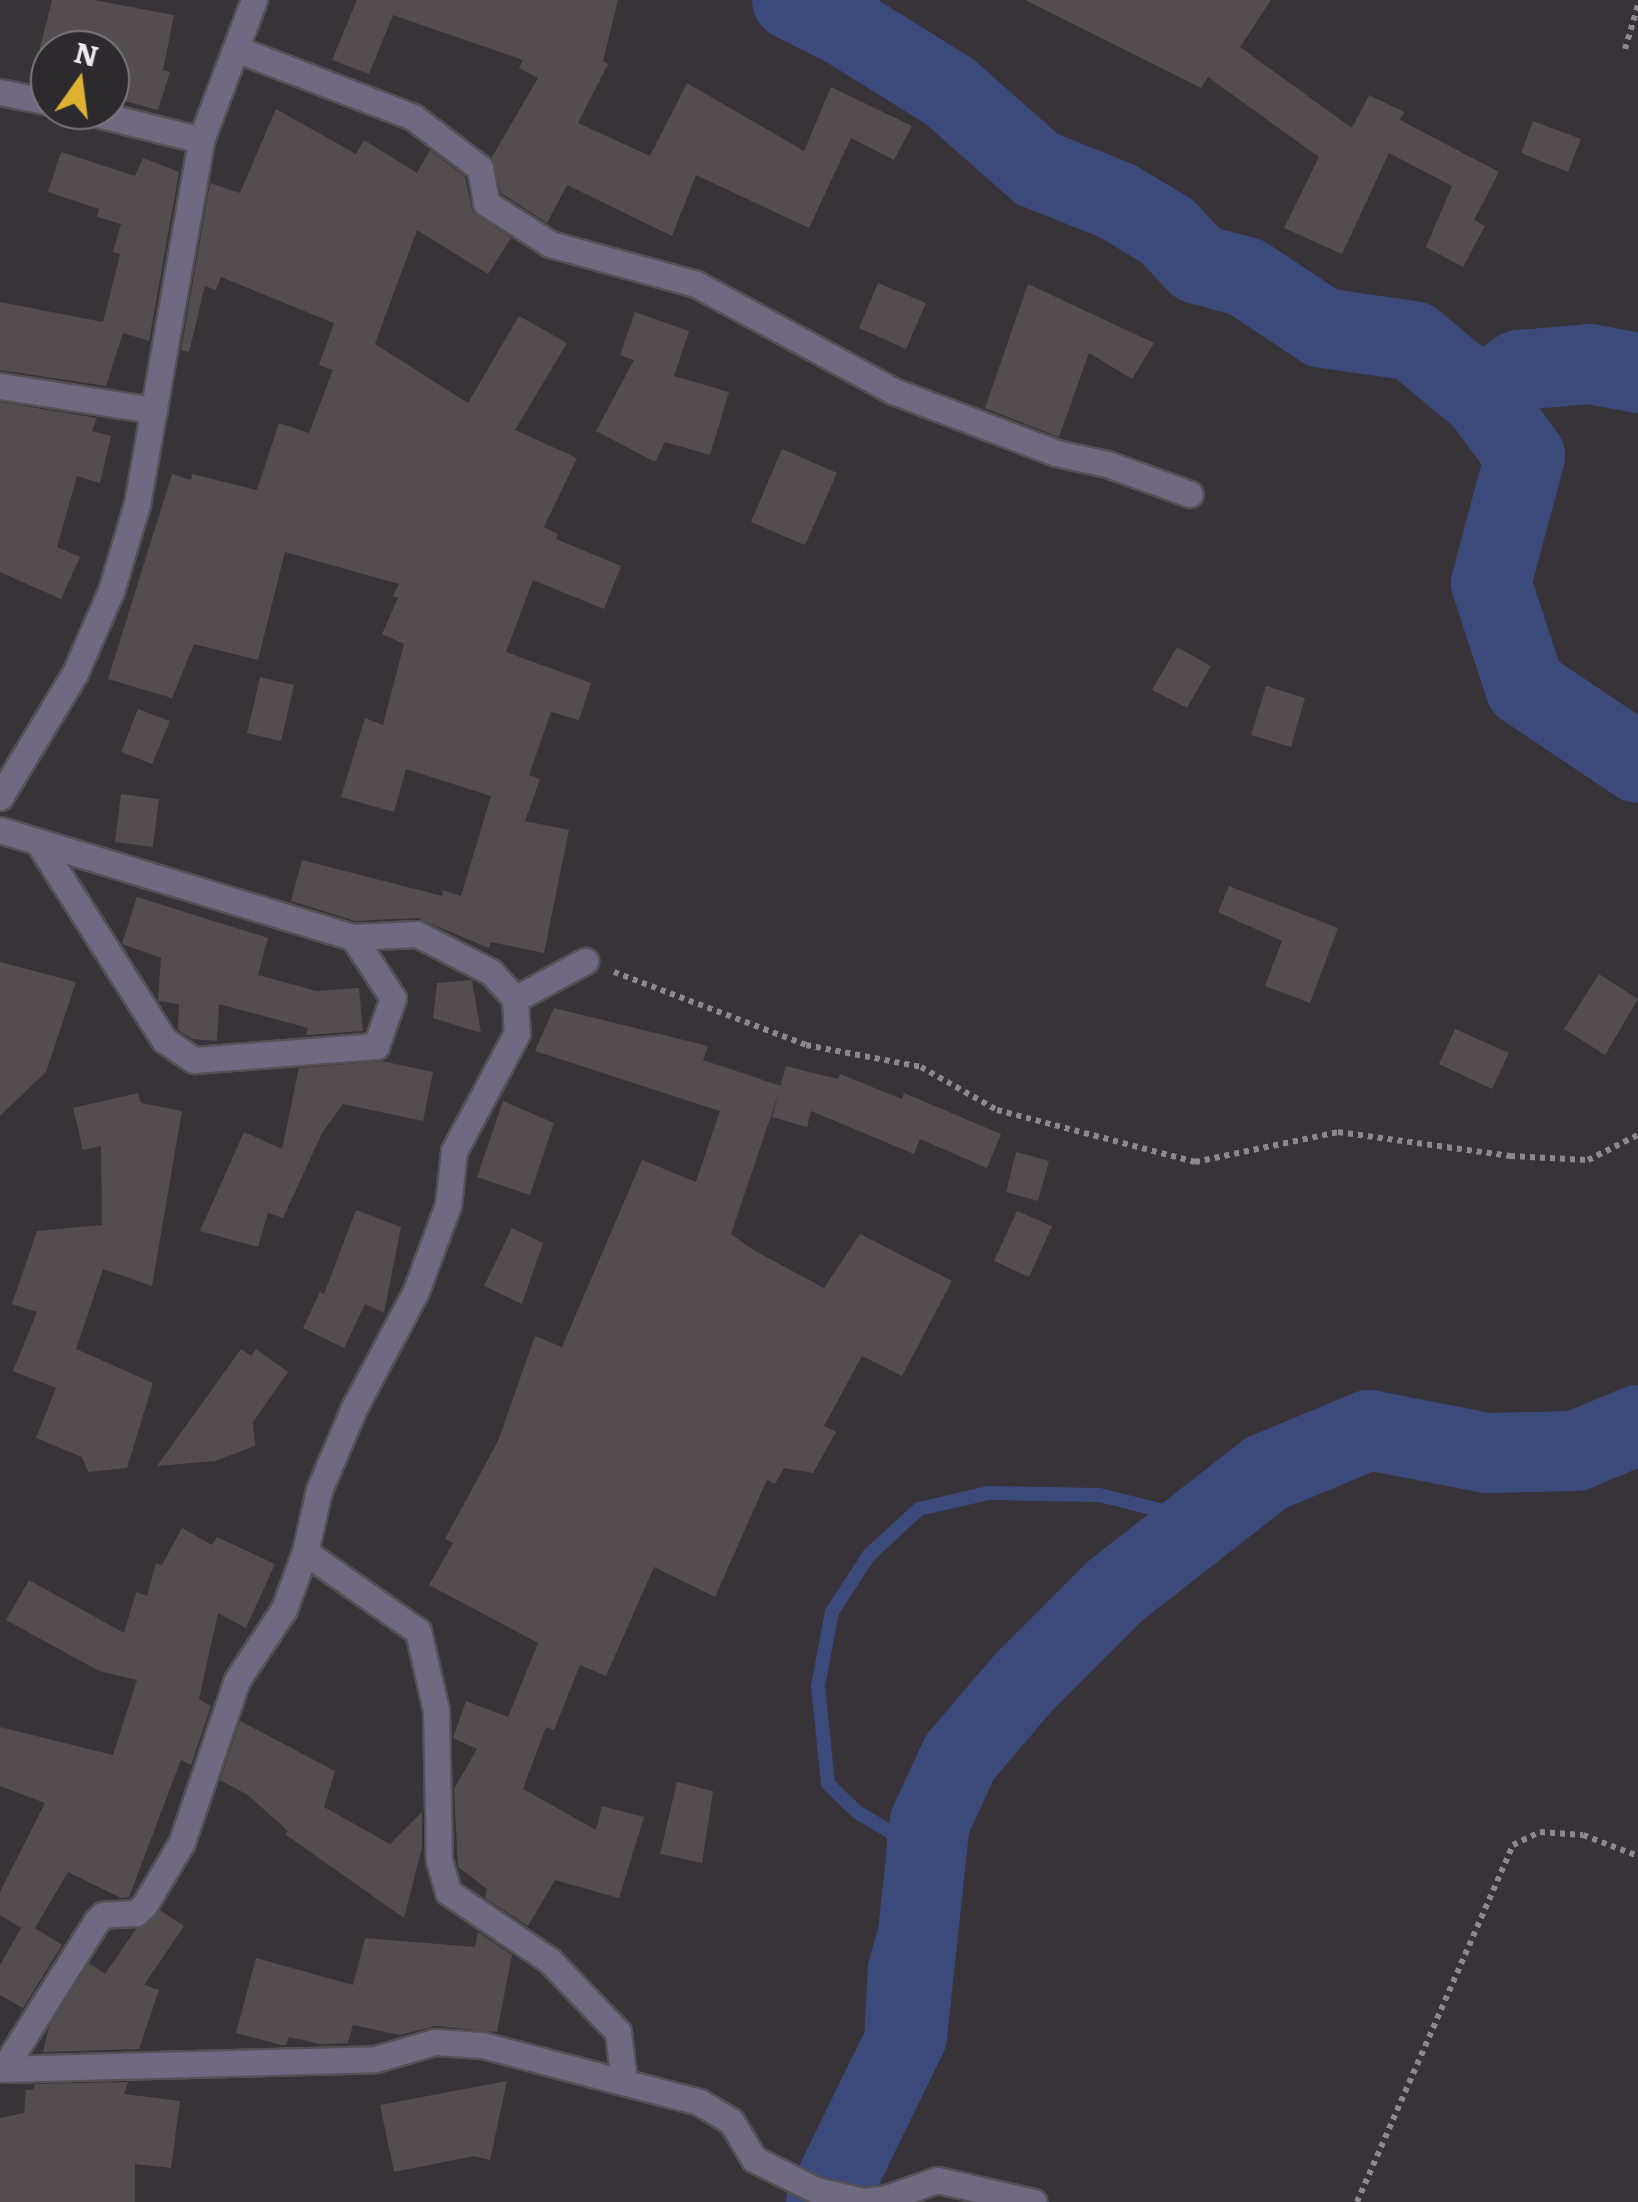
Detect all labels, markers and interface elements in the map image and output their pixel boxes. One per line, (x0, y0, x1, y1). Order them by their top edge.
north arrow (30, 30, 130, 130)
text: N (70, 30, 103, 76)

